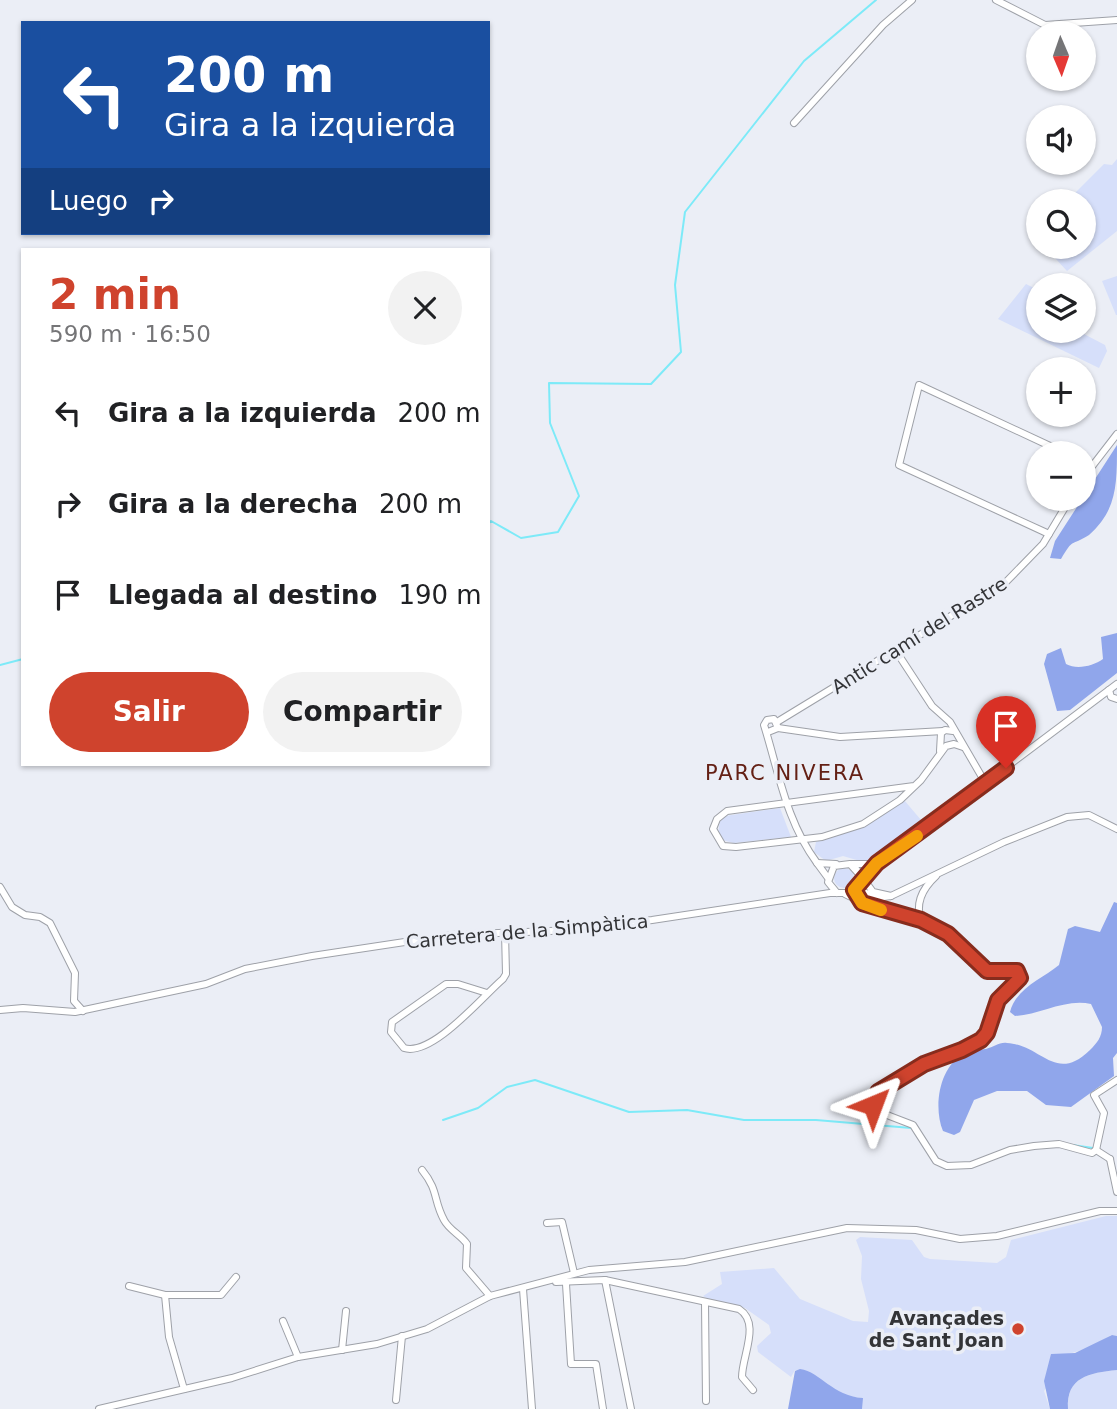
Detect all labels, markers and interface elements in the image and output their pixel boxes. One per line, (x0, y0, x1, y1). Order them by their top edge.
north arrow (1026, 21, 1096, 91)
map controls (1026, 21, 1096, 511)
text: 200 m (164, 47, 334, 104)
icon: left (49, 49, 140, 140)
button: sound (1026, 105, 1096, 175)
text: Gira a la izquierda (164, 106, 456, 144)
icon: right (142, 182, 180, 220)
text: Luego (49, 186, 128, 216)
button: search (1026, 189, 1096, 259)
text: 2 min (49, 270, 181, 319)
button: close (388, 271, 462, 345)
button: layers (1026, 273, 1096, 343)
text: 590 m · 16:50 (49, 321, 211, 347)
button: + (1026, 357, 1096, 427)
icon: left (49, 394, 87, 432)
text: Gira a la izquierda (108, 398, 376, 428)
text: 200 m (397, 398, 481, 428)
button: − (1026, 441, 1096, 511)
icon: right (49, 485, 87, 523)
text: Gira a la derecha (108, 489, 358, 519)
text: 200 m (379, 489, 462, 519)
street label: Antic camí del Rastre (827, 572, 1011, 698)
icon: arrive (49, 576, 87, 614)
text: Llegada al destino (108, 580, 377, 610)
text: 190 m (398, 580, 482, 610)
button: Salir (49, 672, 249, 752)
button: Compartir (263, 672, 462, 752)
pin (976, 696, 1036, 768)
icon: arrive (987, 707, 1025, 745)
district label: PARC NIVERA (705, 761, 865, 785)
street label: Carretera de la Simpàtica (405, 909, 649, 953)
position arrow (836, 1068, 910, 1142)
place label: Avançades de Sant Joan (869, 1307, 1004, 1351)
marker: Avançades de Sant Joan (1010, 1321, 1026, 1337)

